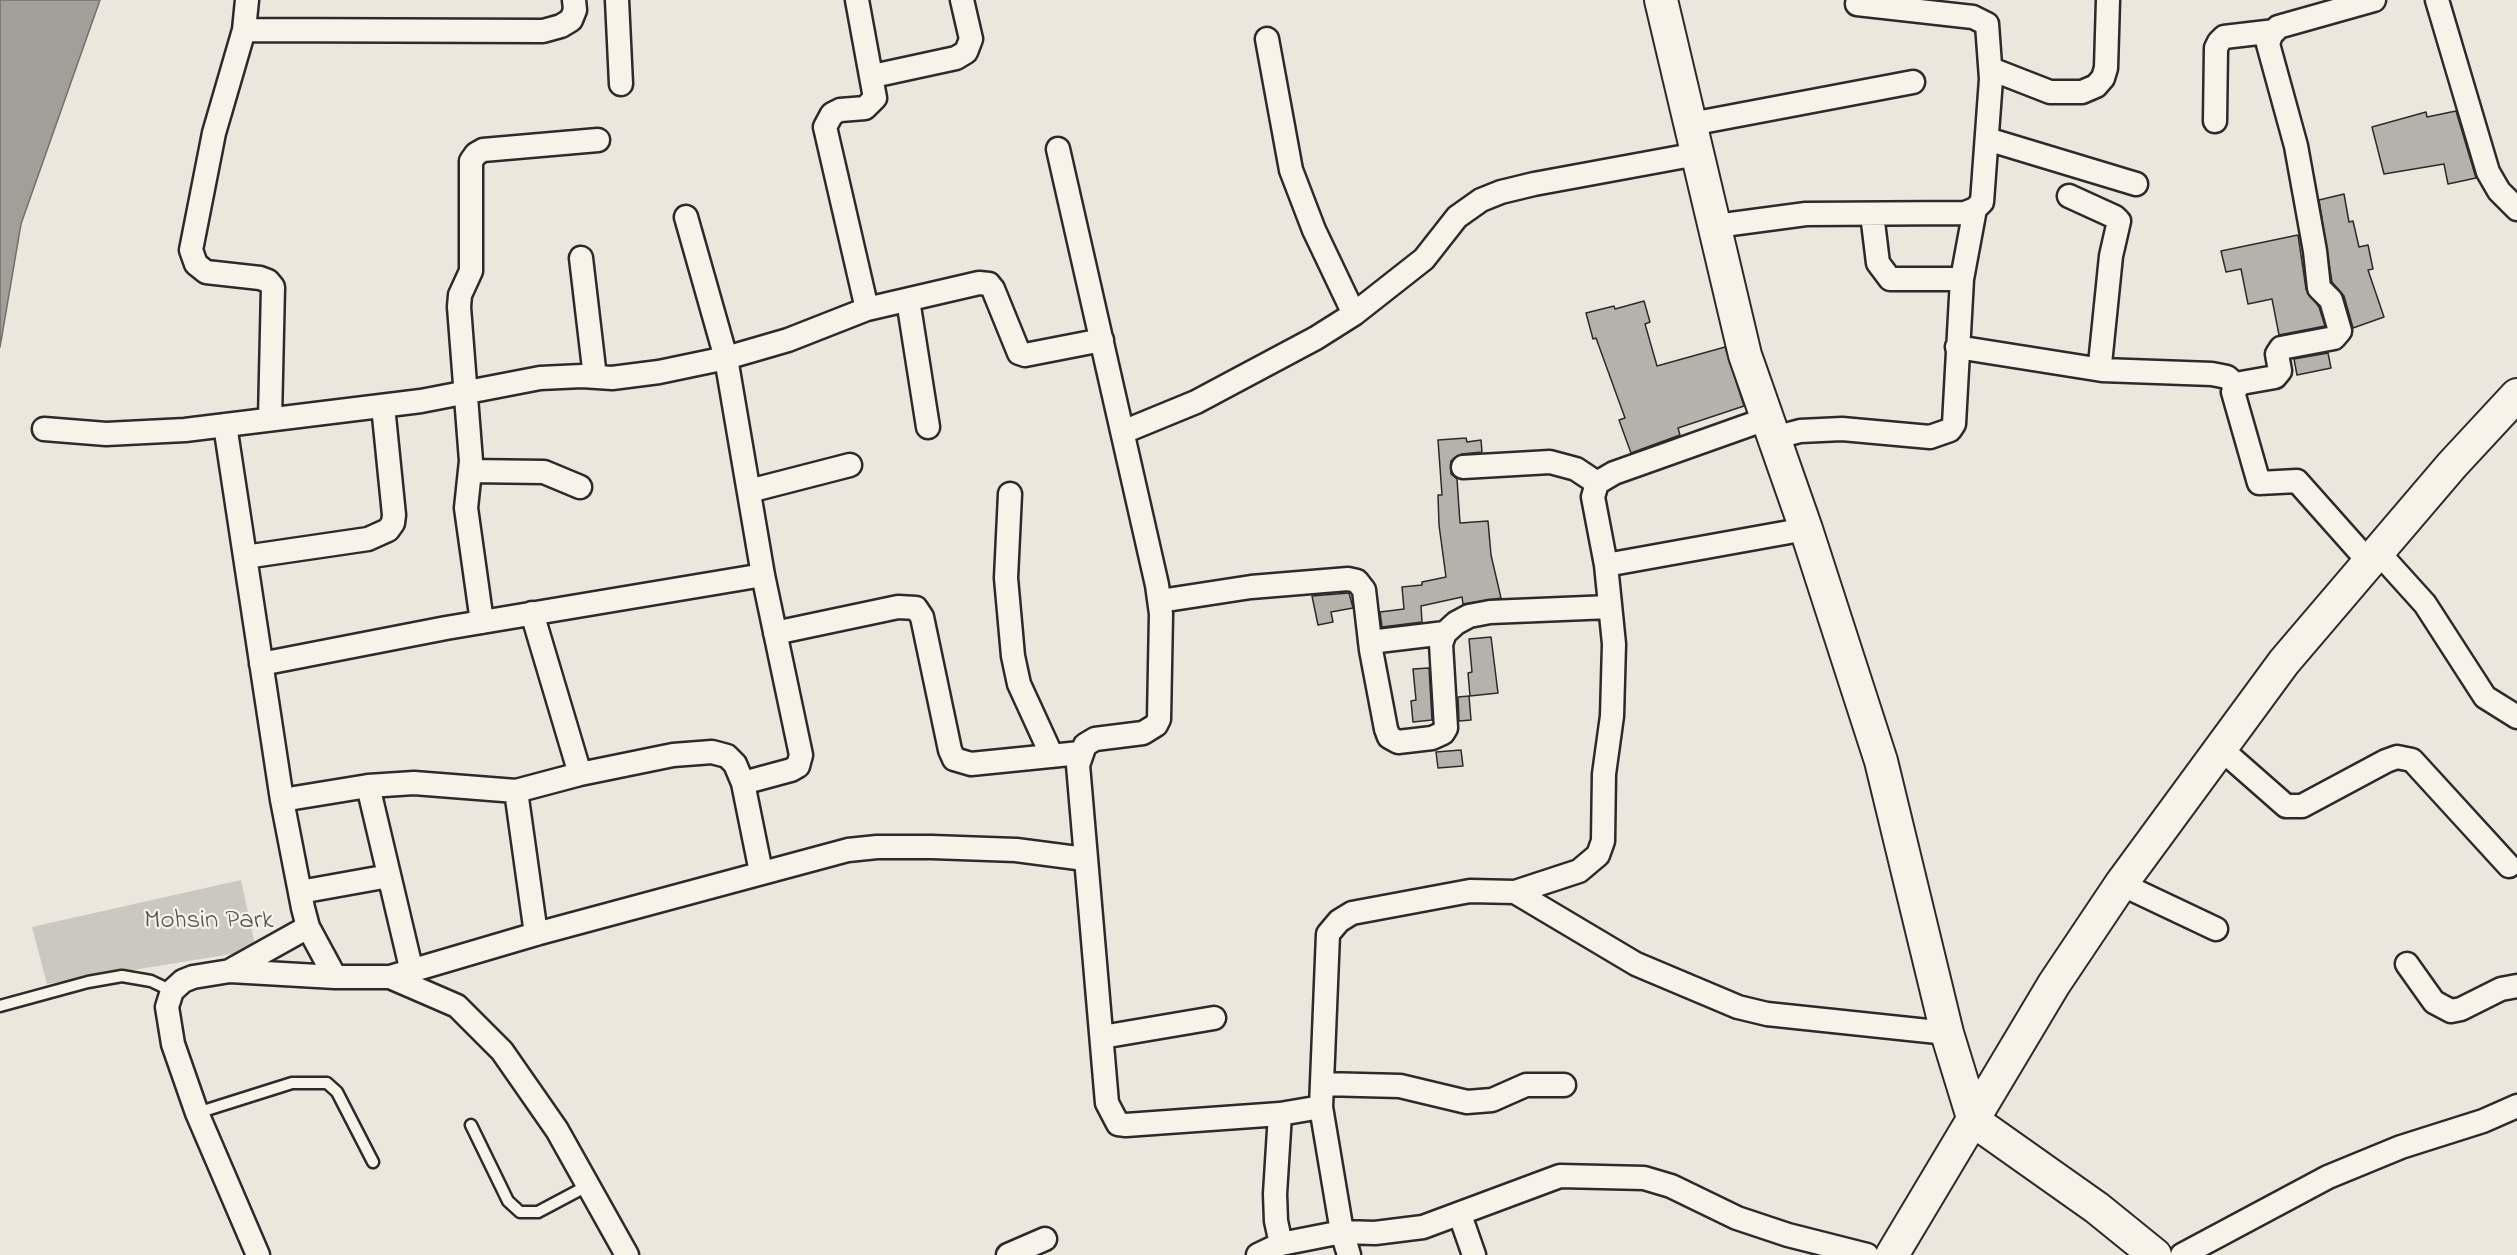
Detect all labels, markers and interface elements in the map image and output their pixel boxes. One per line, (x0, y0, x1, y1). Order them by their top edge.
park label: Mohsin Park (144, 907, 274, 939)

